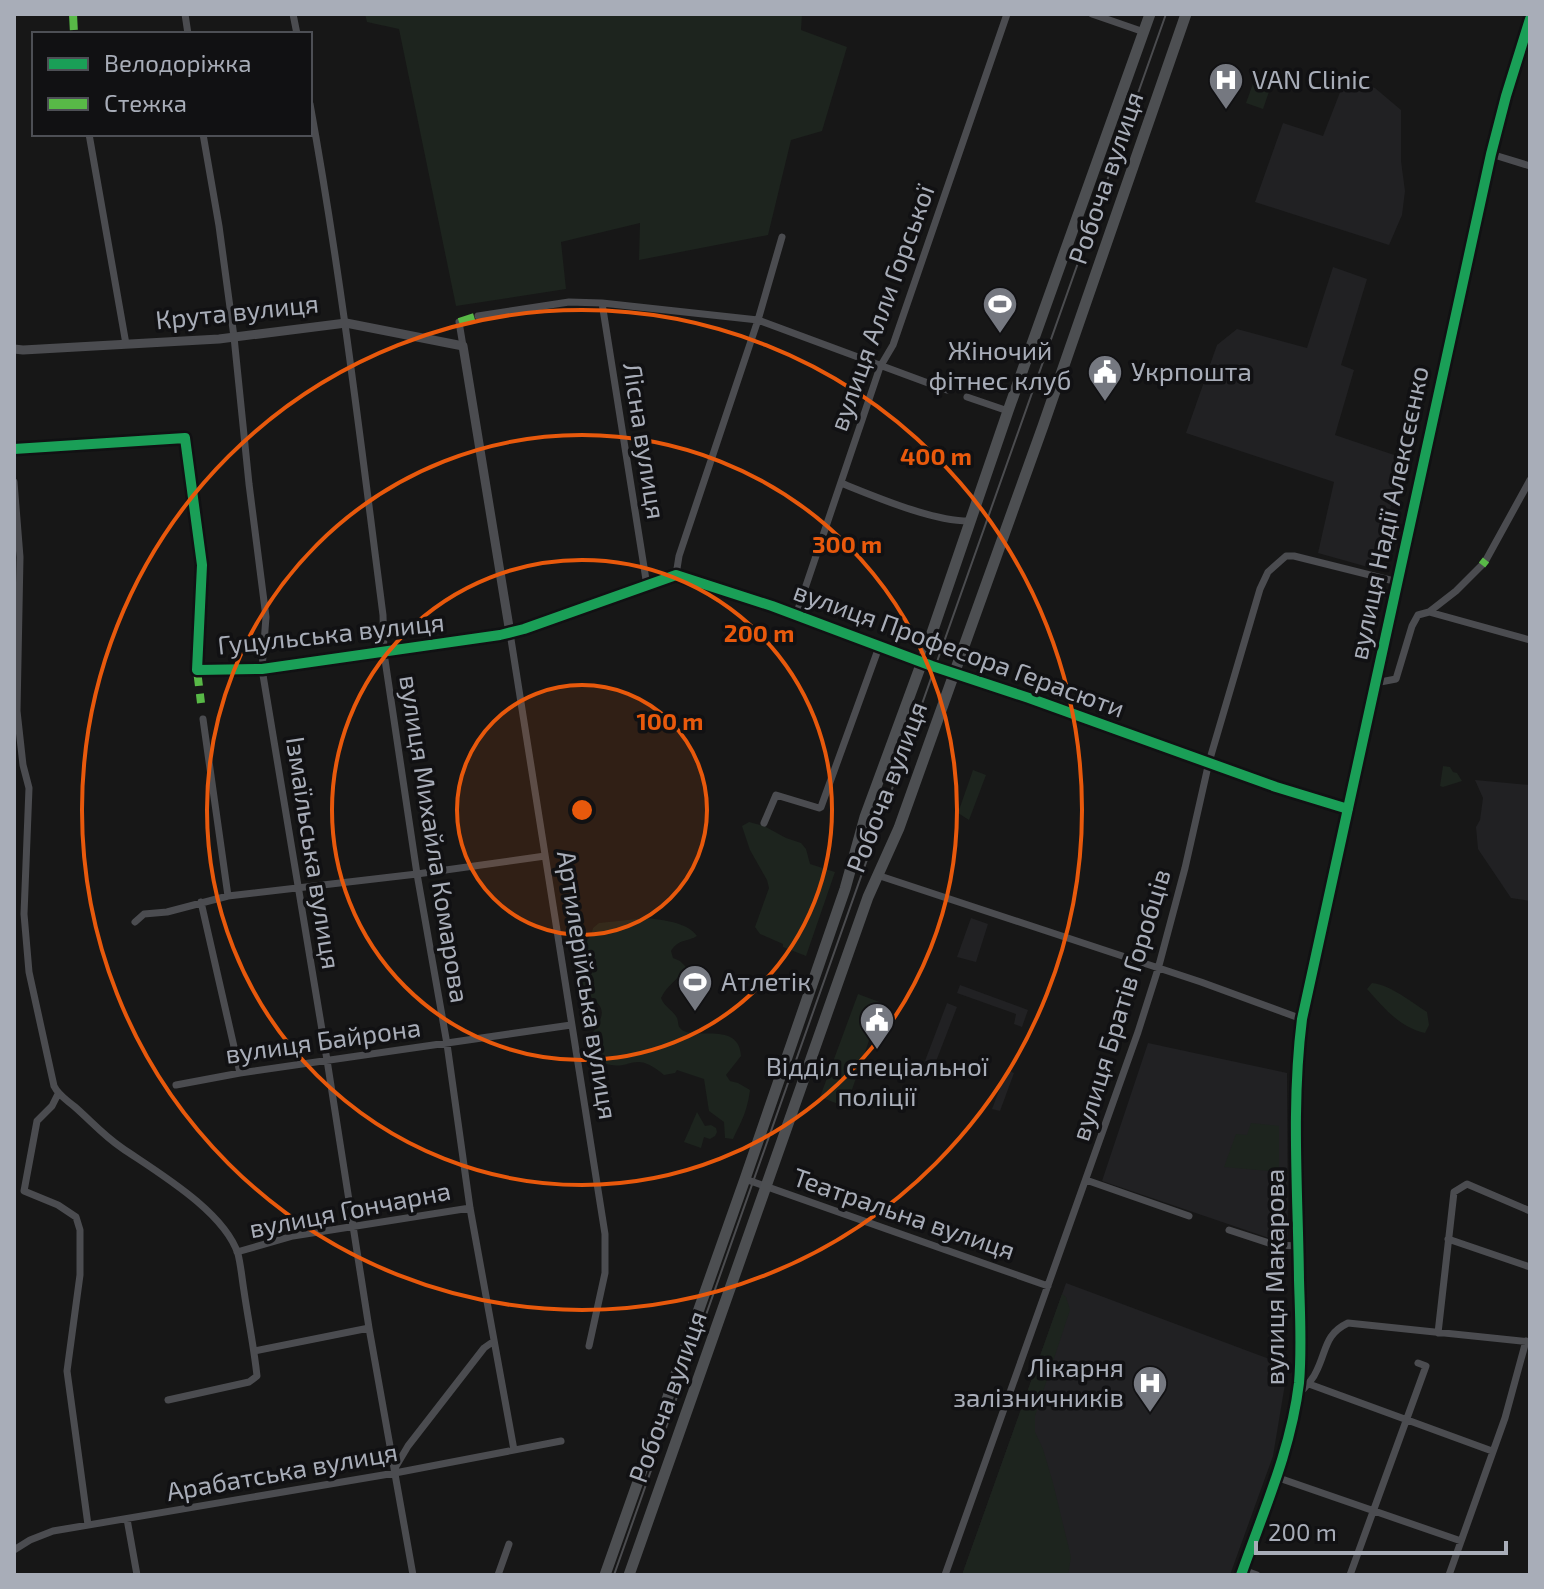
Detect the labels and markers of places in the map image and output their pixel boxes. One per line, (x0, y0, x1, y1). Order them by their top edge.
hospital icon: VAN Clinic (1207, 61, 1245, 111)
place label: VAN Clinic (1252, 63, 1371, 94)
sports icon: Жіночий фітнес клуб (981, 285, 1019, 335)
place label: Жіночий фітнес клуб (928, 334, 1072, 396)
public building icon: Укрпошта (1086, 353, 1124, 403)
place label: Укрпошта (1131, 355, 1252, 386)
centre of rings (568, 796, 596, 824)
sports icon: Атлетік (676, 963, 714, 1013)
place label: Атлетік (721, 965, 811, 996)
public building icon: Відділ спеціальної поліції (858, 1001, 896, 1051)
place label: Відділ спеціальної поліції (766, 1050, 989, 1111)
place label: Лікарня залізничників (953, 1351, 1124, 1412)
hospital icon: Лікарня залізничників (1131, 1364, 1169, 1414)

